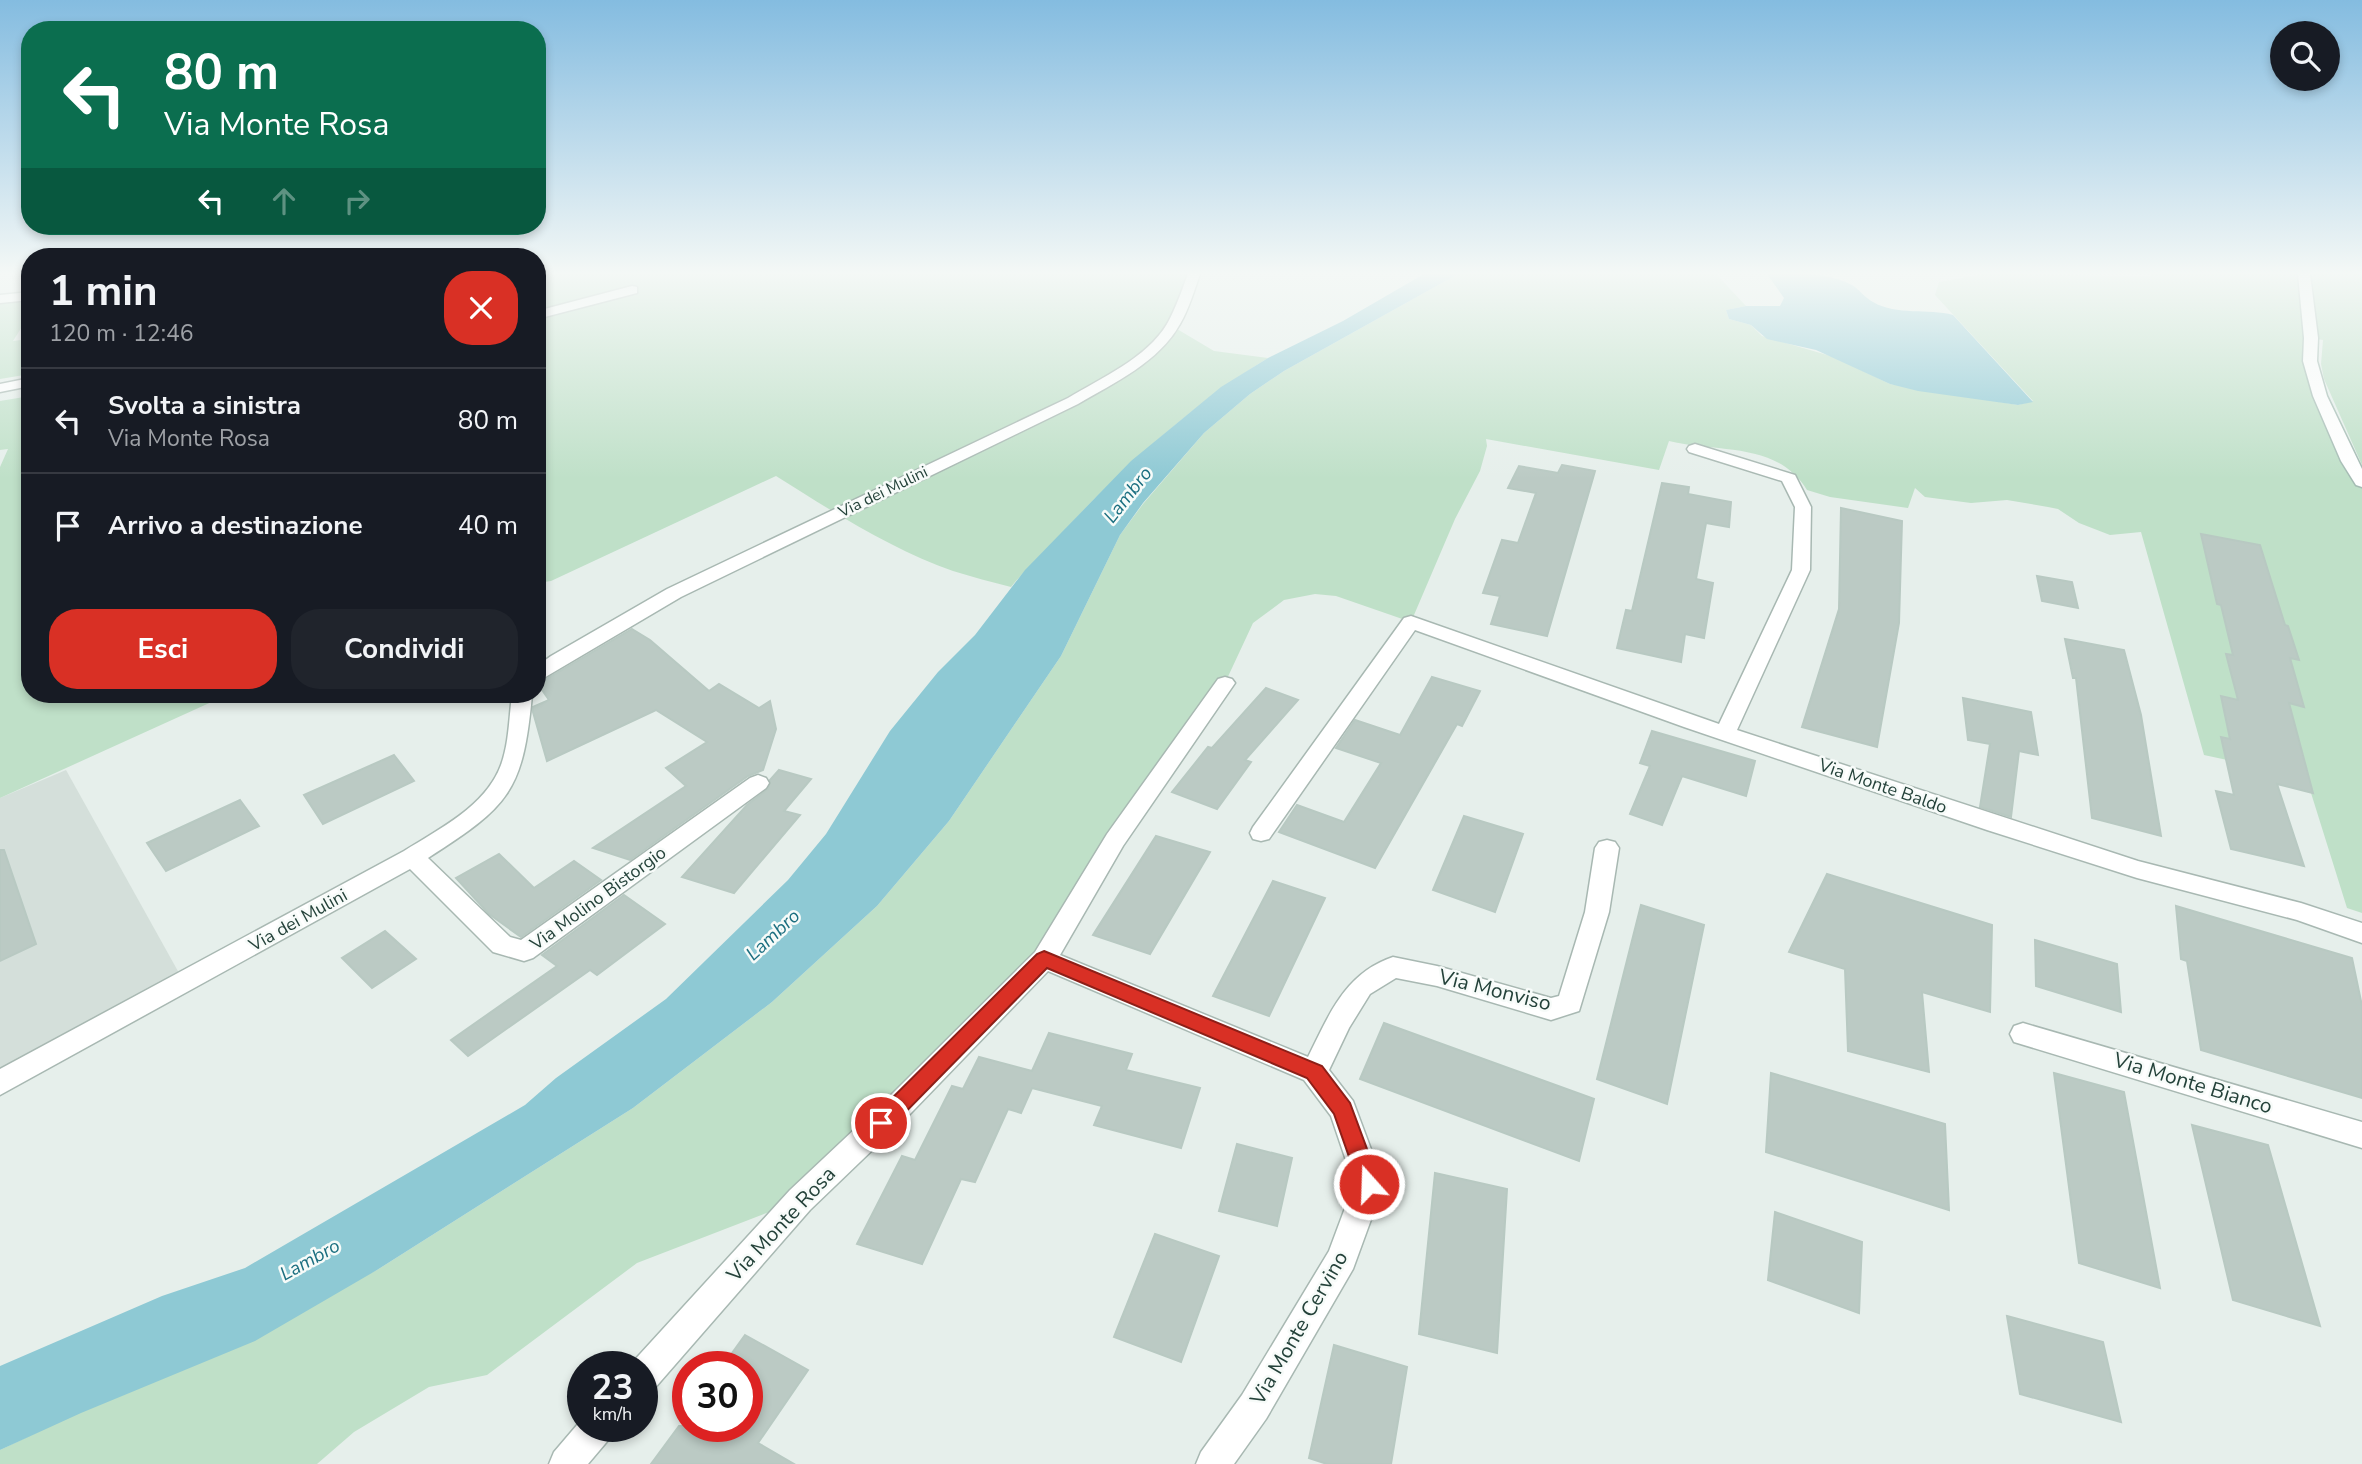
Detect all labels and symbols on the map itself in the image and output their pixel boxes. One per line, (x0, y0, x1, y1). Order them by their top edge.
street label: Via dei Mulini (834, 461, 931, 524)
water label: Lambro (1098, 461, 1158, 529)
street label: Via Monte Baldo (1815, 752, 1950, 819)
street label: Via Molino Bistorgio (524, 840, 671, 956)
street label: Via dei Mulini (244, 883, 351, 957)
water label: Lambro (740, 903, 806, 967)
street label: Via Monviso (1435, 962, 1554, 1017)
street label: Via Monte Bianco (2109, 1045, 2276, 1120)
pin (851, 1093, 911, 1153)
position arrow (1332, 1147, 1406, 1221)
street label: Via Monte Rosa (720, 1160, 842, 1288)
water label: Lambro (275, 1233, 345, 1287)
street label: Via Monte Cervino (1243, 1246, 1354, 1411)
speed limit sign: 30 (672, 1351, 763, 1442)

